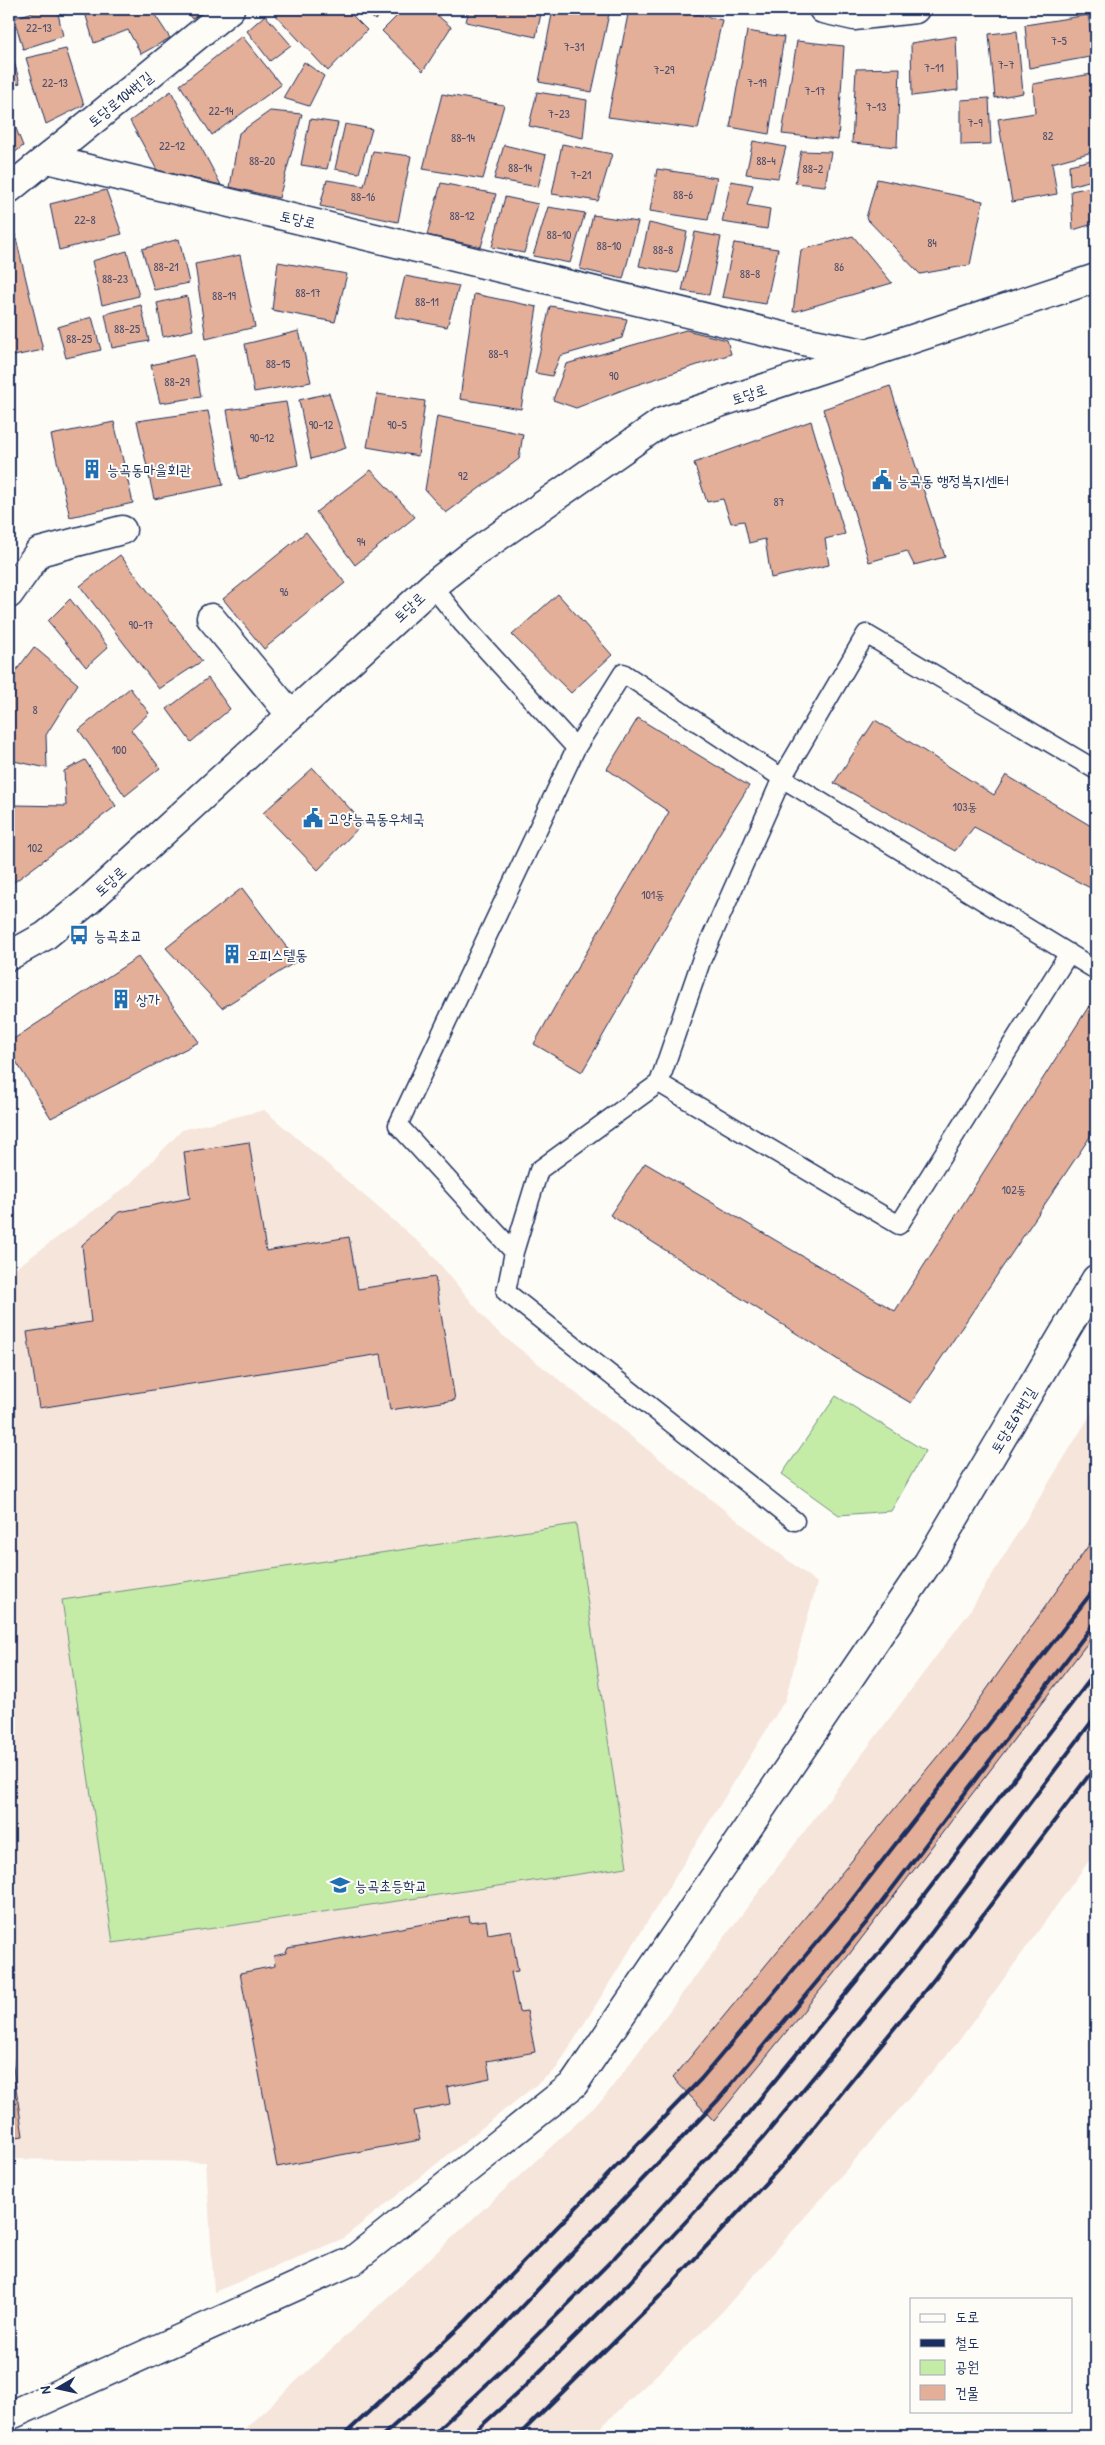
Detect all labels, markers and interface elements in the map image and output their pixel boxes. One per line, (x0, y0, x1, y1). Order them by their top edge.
house number: 22-13 (26, 19, 52, 36)
house number: 7-5 (1051, 32, 1067, 49)
house number: 7-31 (564, 38, 584, 55)
house number: 7-7 (998, 56, 1014, 73)
house number: 7-11 (924, 59, 944, 76)
house number: 7-29 (654, 61, 675, 78)
street label: 토당로104번길 (83, 66, 157, 132)
house number: 22-13 (42, 74, 68, 91)
house number: 7-19 (747, 74, 767, 91)
house number: 7-17 (804, 82, 826, 99)
house number: 7-13 (866, 98, 886, 115)
house number: 22-14 (209, 102, 234, 119)
house number: 7-23 (548, 105, 570, 122)
house number: 7-9 (967, 114, 983, 131)
house number: 82 (1043, 127, 1054, 144)
house number: 88-14 (451, 129, 476, 146)
house number: 22-12 (159, 137, 185, 154)
house number: 88-20 (249, 152, 275, 169)
house number: 88-4 (756, 152, 776, 169)
house number: 88-14 (508, 159, 533, 176)
house number: 88-2 (803, 160, 824, 177)
house number: 7-21 (571, 166, 591, 183)
house number: 88-6 (673, 186, 693, 203)
house number: 88-16 (351, 188, 375, 205)
street label: 토당로 (278, 205, 318, 233)
house number: 88-12 (449, 207, 475, 224)
house number: 22-8 (74, 211, 96, 228)
house number: 88-10 (547, 226, 571, 243)
house number: 84 (927, 234, 937, 251)
house number: 88-10 (597, 237, 621, 254)
house number: 88-8 (653, 241, 673, 258)
house number: 88-21 (153, 258, 179, 275)
house number: 86 (834, 258, 844, 275)
house number: 88-8 (740, 265, 760, 282)
house number: 88-23 (102, 270, 128, 287)
house number: 88-17 (295, 284, 321, 301)
house number: 88-19 (212, 287, 237, 304)
house number: 88-11 (415, 293, 439, 310)
house number: 88-25 (114, 320, 140, 337)
house number: 88-25 (66, 330, 92, 347)
house number: 88-9 (488, 345, 508, 362)
house number: 88-15 (266, 355, 290, 372)
house number: 90 (609, 367, 619, 384)
house number: 88-29 (164, 373, 190, 390)
street label: 토당로 (729, 378, 769, 410)
house number: 90-12 (309, 416, 334, 433)
house number: 90-5 (387, 416, 407, 433)
house number: 90-12 (250, 429, 275, 446)
building icon: 능곡동마을회관 (81, 458, 103, 480)
place label: 능곡동마을회관 (107, 459, 192, 480)
house number: 92 (458, 467, 468, 484)
public building icon: 능곡동 행정복지센터 (871, 469, 893, 491)
place label: 능곡동 행정복지센터 (897, 470, 1009, 491)
house number: 87 (773, 493, 785, 510)
house number: 94 (357, 533, 366, 550)
house number: 96 (279, 583, 289, 600)
street label: 토당로 (389, 587, 429, 627)
house number: 90-17 (129, 616, 154, 633)
house number: 8 (32, 701, 38, 718)
house number: 100 (111, 741, 127, 758)
house number: 103동 (953, 798, 977, 815)
public building icon: 고양능곡동우체국 (302, 807, 324, 829)
place label: 고양능곡동우체국 (328, 808, 425, 829)
house number: 102 (27, 839, 43, 856)
street label: 토당로 (90, 861, 130, 901)
house number: 101동 (641, 886, 665, 903)
bus stop icon: 능곡초교 (68, 924, 90, 946)
place label: 능곡초교 (94, 925, 142, 946)
building icon: 오피스텔동 (221, 943, 243, 965)
place label: 오피스텔동 (247, 944, 307, 965)
building icon: 상가 (110, 988, 132, 1010)
place label: 상가 (136, 989, 160, 1010)
house number: 102동 (1001, 1181, 1027, 1198)
street label: 토당로67번길 (985, 1383, 1041, 1457)
school or university icon: 능곡초등학교 (329, 1874, 351, 1896)
place label: 능곡초등학교 (355, 1875, 427, 1896)
legend (910, 2298, 1072, 2412)
text: 도로 (955, 2306, 979, 2327)
text: 철도 (955, 2332, 979, 2353)
text: 공원 (955, 2356, 979, 2377)
north arrow (32, 2362, 82, 2412)
text: 건물 (955, 2382, 979, 2403)
text: N (35, 2384, 55, 2395)

